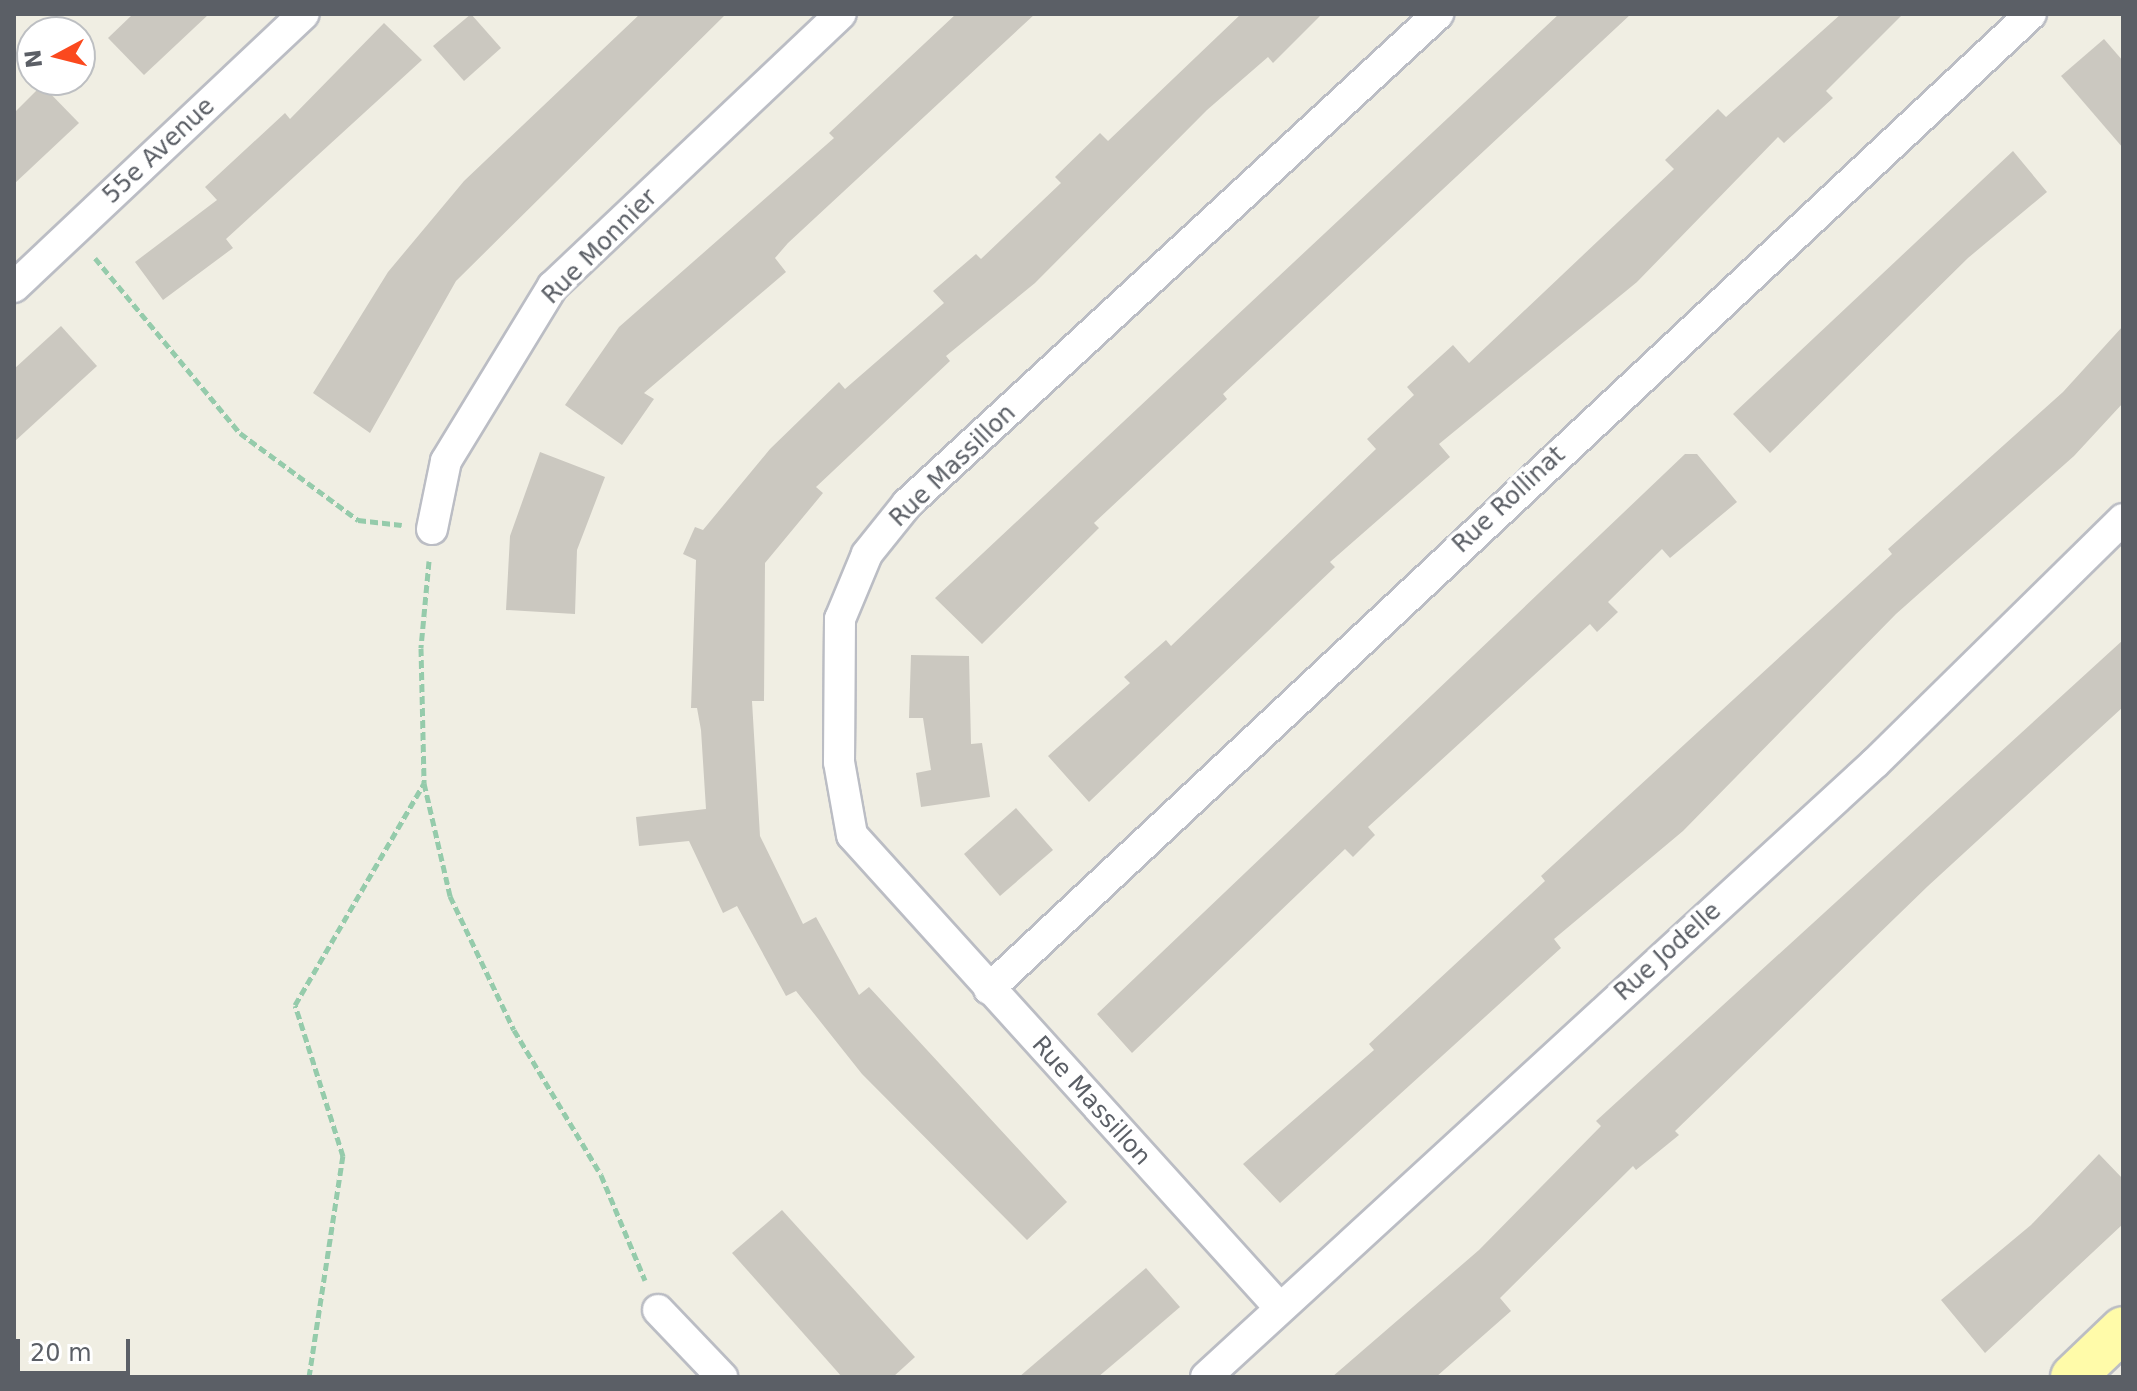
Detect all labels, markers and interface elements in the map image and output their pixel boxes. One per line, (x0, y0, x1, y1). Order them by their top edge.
north arrow (16, 16, 96, 96)
text: N (20, 48, 47, 69)
street label: 55e Avenue (97, 92, 221, 210)
street label: Rue Monnier (537, 184, 663, 310)
street label: Rue Massillon (884, 399, 1022, 533)
street label: Rue Rollinat (1447, 441, 1571, 559)
street label: Rue Jodelle (1609, 897, 1727, 1007)
street label: Rue Massillon (1026, 1031, 1156, 1171)
scale bar (20, 1323, 134, 1373)
text: 20 m (30, 1339, 92, 1367)

